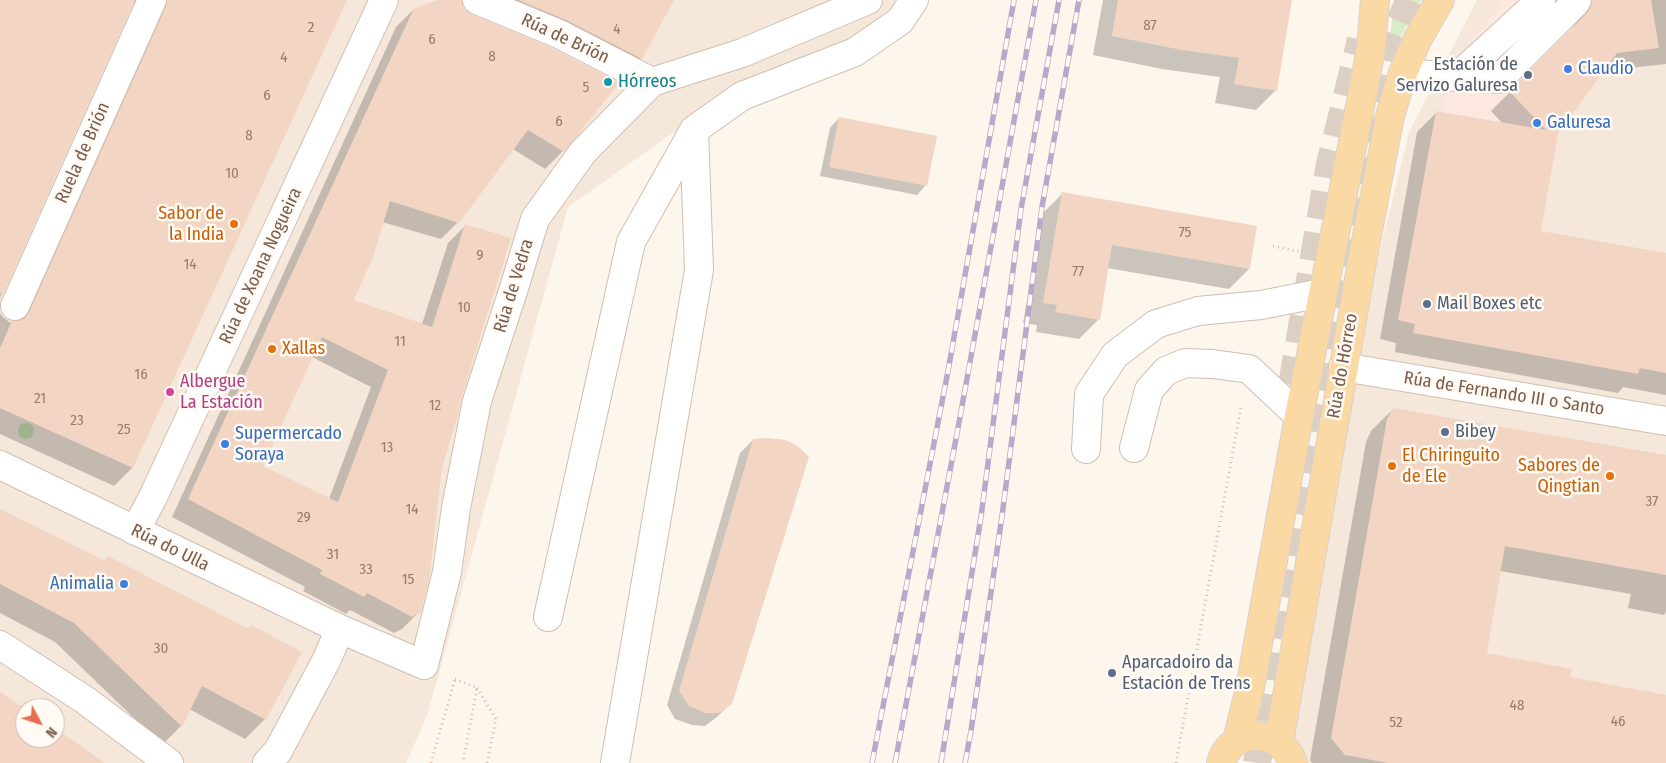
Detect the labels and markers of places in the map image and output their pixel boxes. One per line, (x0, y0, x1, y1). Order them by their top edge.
place label: Estación de Servizo Galuresa (1397, 54, 1518, 96)
place label: Claudio (1578, 58, 1634, 80)
marker: Claudio (1562, 63, 1574, 75)
marker: Estación de Servizo Galuresa (1522, 69, 1534, 81)
place label: Hórreos (618, 71, 676, 93)
marker: Hórreos (602, 76, 614, 88)
place label: Galuresa (1547, 112, 1611, 134)
marker: Galuresa (1531, 117, 1543, 129)
place label: Sabor de la India (158, 203, 224, 245)
marker: Sabor de la India (228, 218, 240, 230)
place label: Mail Boxes etc (1437, 293, 1542, 315)
marker: Mail Boxes etc (1421, 298, 1433, 310)
place label: Xallas (282, 338, 325, 360)
marker: Xallas (266, 343, 278, 355)
place label: Albergue La Estación (180, 371, 263, 414)
marker: Albergue La Estación (164, 386, 176, 398)
place label: Bibey (1455, 421, 1496, 443)
place label: Supermercado Soraya (235, 423, 342, 466)
marker: Bibey (1439, 426, 1451, 438)
marker: Supermercado Soraya (219, 438, 231, 450)
place label: El Chiringuito de Ele (1402, 445, 1500, 488)
place label: Sabores de Qingtian (1518, 455, 1600, 498)
marker: El Chiringuito de Ele (1386, 460, 1398, 472)
marker: Sabores de Qingtian (1604, 470, 1616, 482)
place label: Animalia (50, 573, 114, 595)
marker: Animalia (118, 578, 130, 590)
place label: Aparcadoiro da Estación de Trens (1122, 652, 1250, 694)
marker: Aparcadoiro da Estación de Trens (1106, 667, 1118, 679)

